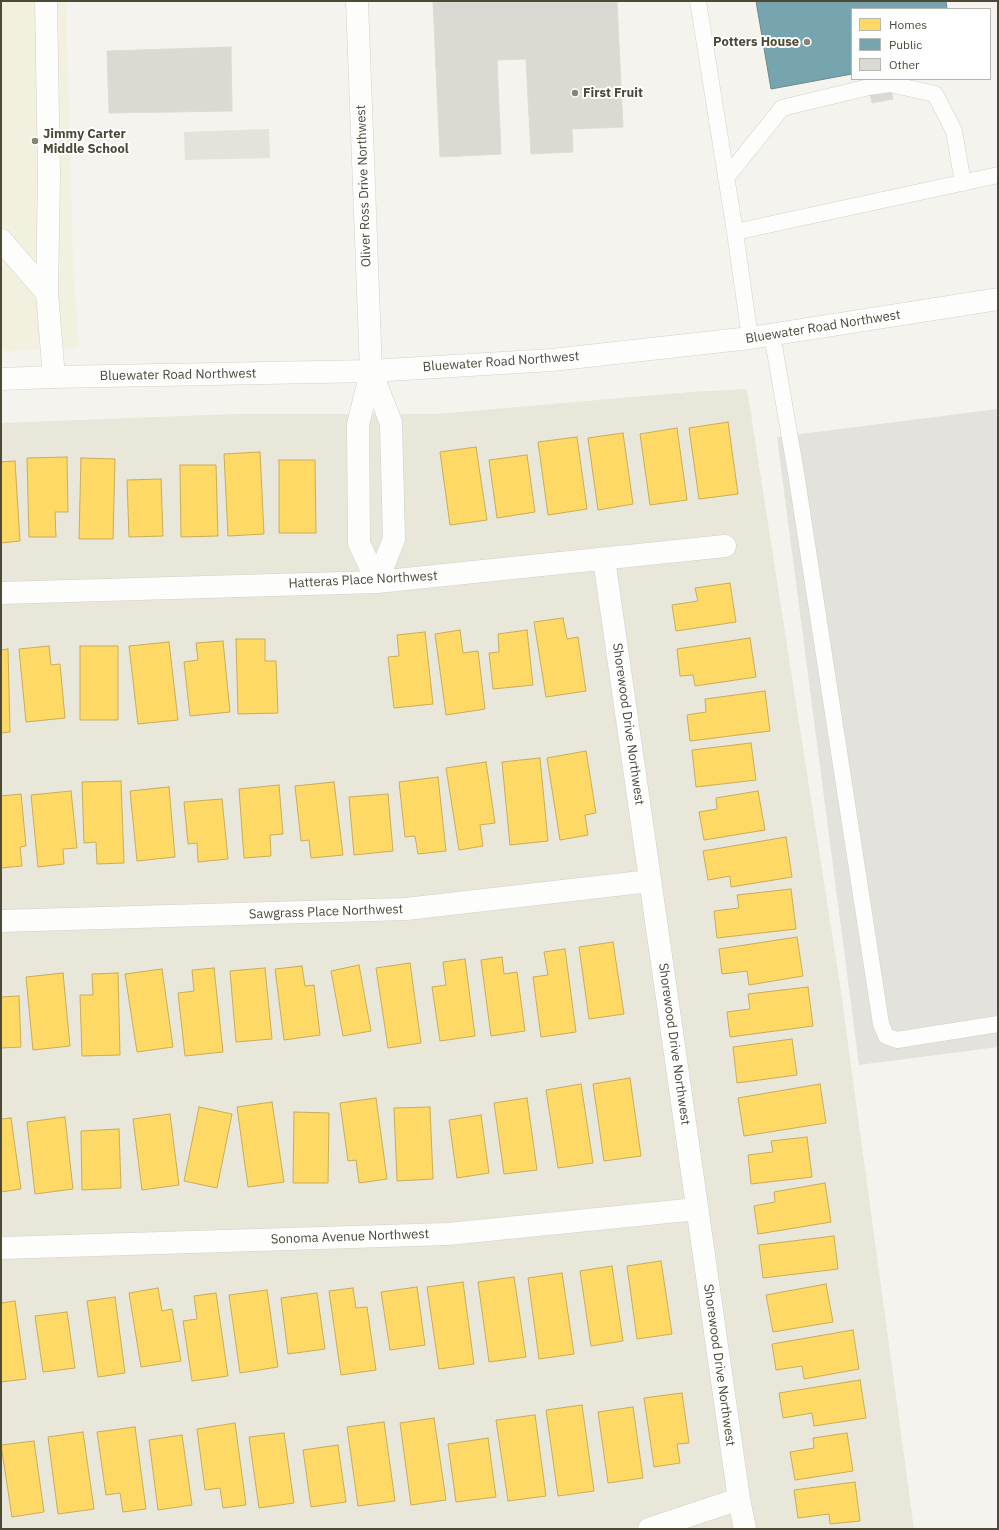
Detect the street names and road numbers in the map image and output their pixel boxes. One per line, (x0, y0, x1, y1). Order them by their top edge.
street label: Oliver Ross Drive Northwest (353, 104, 375, 268)
street label: Bluewater Road Northwest (744, 307, 902, 347)
street label: Bluewater Road Northwest (422, 349, 580, 375)
street label: Bluewater Road Northwest (99, 366, 257, 384)
street label: Hatteras Place Northwest (288, 568, 438, 592)
street label: Shorewood Drive Northwest (609, 642, 647, 806)
street label: Sawgrass Place Northwest (249, 902, 403, 922)
street label: Shorewood Drive Northwest (655, 962, 693, 1126)
street label: Sonoma Avenue Northwest (271, 1226, 429, 1248)
street label: Shorewood Drive Northwest (700, 1283, 738, 1447)

